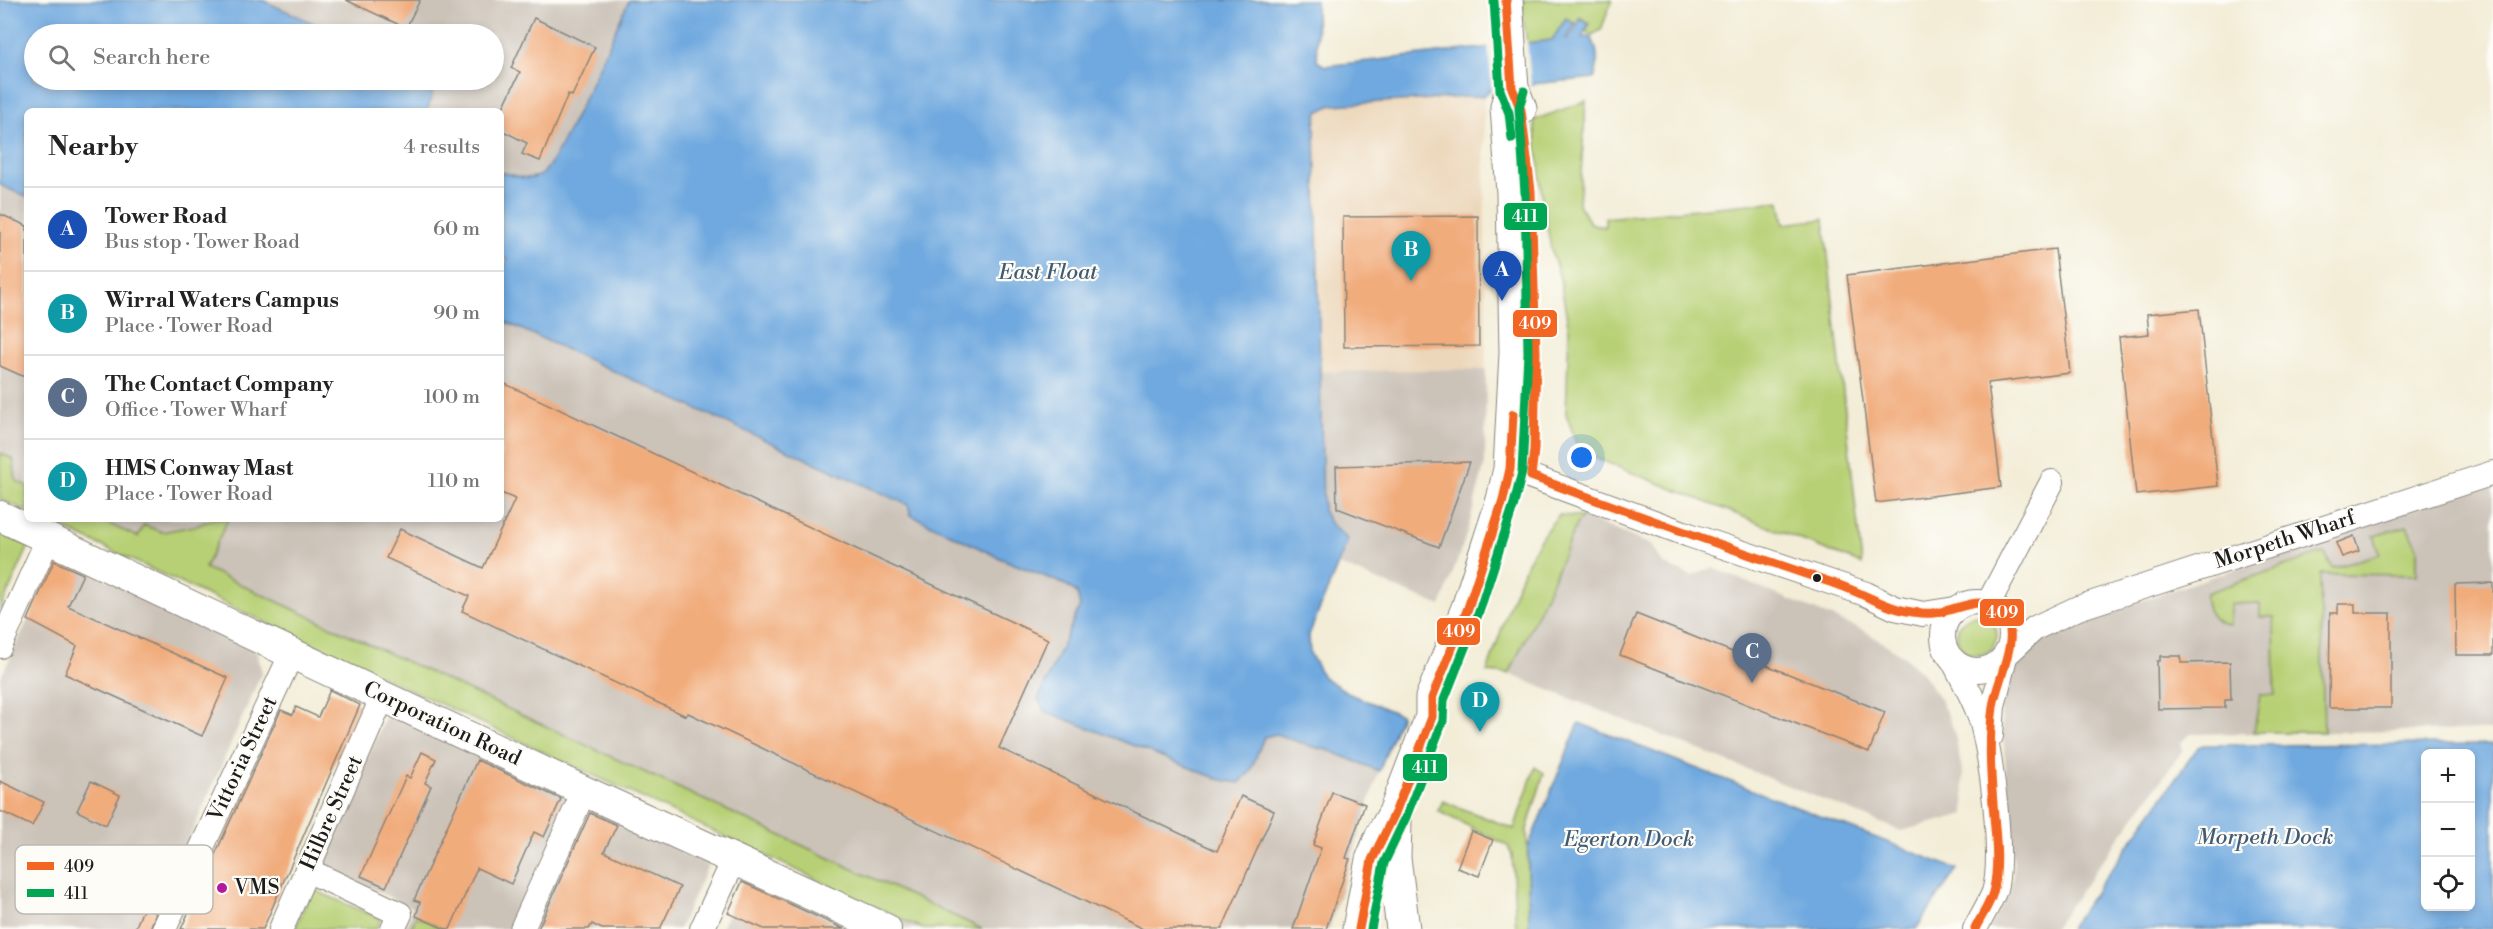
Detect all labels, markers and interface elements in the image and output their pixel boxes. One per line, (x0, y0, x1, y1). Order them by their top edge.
search box (24, 24, 504, 90)
icon: search (45, 41, 78, 74)
text: Search here (93, 44, 210, 71)
text: Nearby (48, 131, 138, 163)
text: 4 results (403, 135, 480, 160)
line badge: 411 (1503, 202, 1548, 231)
text: Tower Road (105, 203, 228, 230)
text: 411 (1512, 207, 1539, 227)
text: A (60, 217, 75, 242)
text: 60 m (433, 217, 480, 242)
text: Bus stop · Tower Road (105, 230, 300, 255)
pin: B (1392, 232, 1430, 281)
pin: A (1482, 252, 1522, 301)
water label: East Float (998, 259, 1098, 286)
text: Wirral Waters Campus (105, 287, 339, 314)
text: B (60, 301, 75, 326)
text: 90 m (433, 301, 480, 326)
line badge: 409 (1512, 309, 1558, 338)
text: Place · Tower Road (105, 314, 273, 339)
text: 409 (1519, 314, 1551, 334)
text: The Contact Company (105, 371, 334, 398)
text: C (60, 385, 75, 410)
text: 100 m (424, 385, 480, 410)
text: Office · Tower Wharf (105, 398, 287, 423)
your location (1567, 443, 1596, 472)
text: HMS Conway Mast (105, 455, 293, 482)
text: D (60, 469, 75, 494)
text: 110 m (428, 469, 480, 494)
text: Place · Tower Road (105, 482, 273, 507)
street label: Morpeth Wharf (2211, 505, 2360, 575)
unlabelled marker (1811, 572, 1823, 584)
line badge: 409 (1979, 598, 2025, 627)
text: 409 (1986, 603, 2018, 623)
line badge: 409 (1436, 617, 1481, 646)
text: 409 (1443, 622, 1475, 642)
pin: C (1732, 634, 1772, 683)
street label: Corporation Road (359, 676, 525, 772)
pin: D (1460, 682, 1500, 732)
street label: Vittoria Street (202, 692, 284, 827)
map controls (2421, 749, 2475, 911)
button: + (2421, 749, 2475, 803)
street label: Hilbre Street (295, 751, 369, 874)
line badge: 411 (1402, 753, 1448, 782)
text: 411 (1412, 758, 1439, 778)
button: − (2421, 803, 2475, 857)
water label: Morpeth Dock (2197, 824, 2333, 851)
water label: Egerton Dock (1563, 826, 1694, 853)
legend (15, 845, 213, 914)
text: 409 (64, 857, 94, 877)
button: locate (2421, 857, 2475, 911)
place label: VMS (233, 875, 280, 901)
marker: VMS (215, 881, 229, 895)
text: 411 (64, 884, 88, 904)

